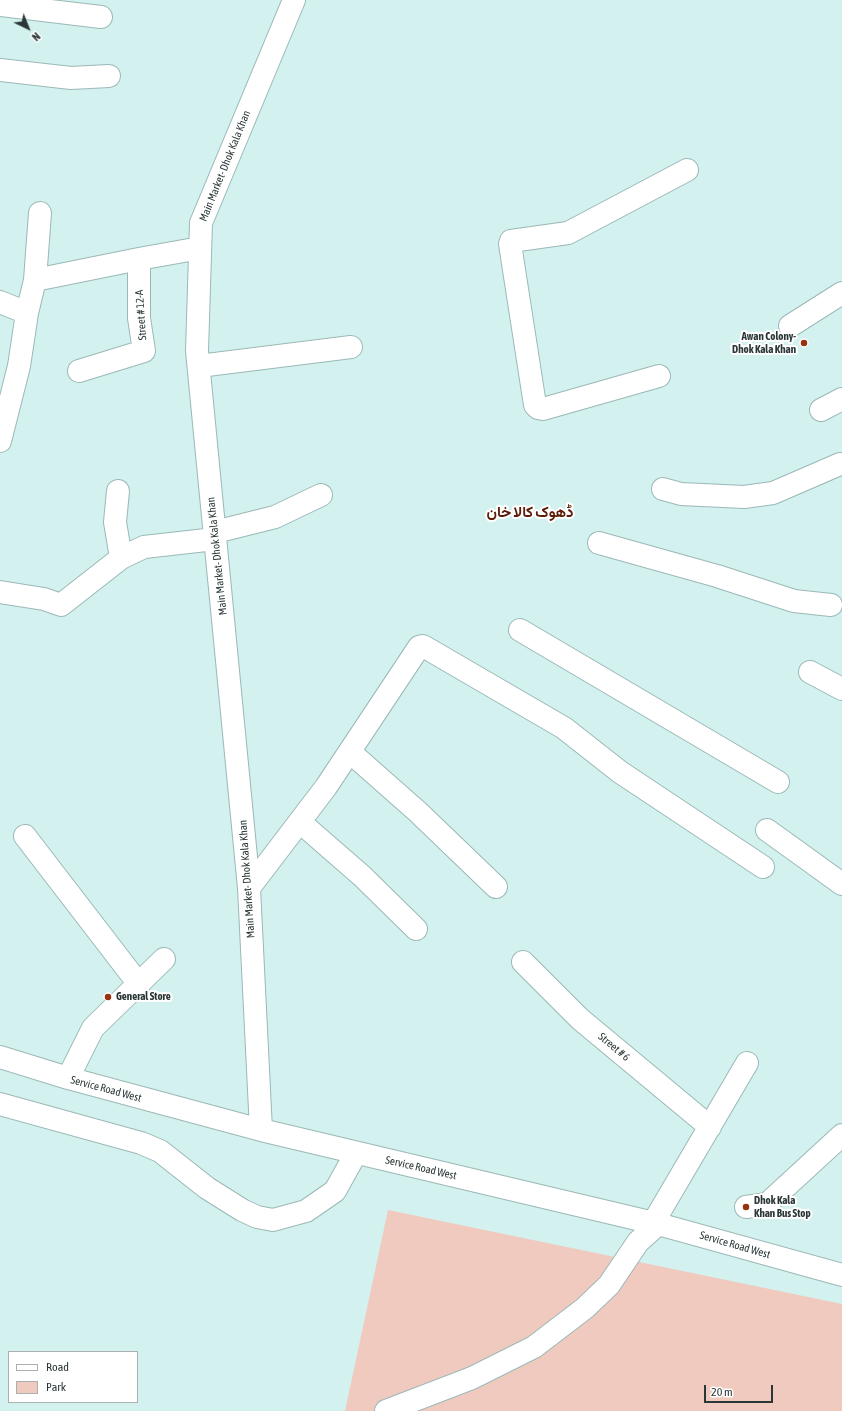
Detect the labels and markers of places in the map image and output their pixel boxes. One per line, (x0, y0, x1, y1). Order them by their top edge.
place label: Awan Colony- Dhok Kala Khan (732, 330, 796, 356)
marker: Awan Colony- Dhok Kala Khan (799, 338, 809, 348)
place label: General Store (116, 990, 171, 1004)
marker: General Store (103, 992, 113, 1002)
place label: Dhok Kala Khan Bus Stop (754, 1194, 811, 1220)
marker: Dhok Kala Khan Bus Stop (741, 1202, 751, 1212)

